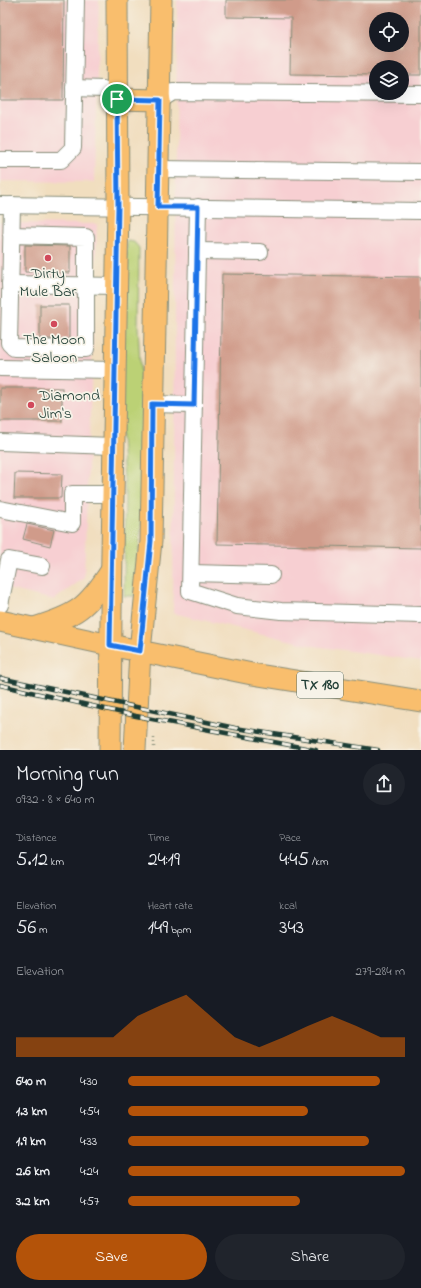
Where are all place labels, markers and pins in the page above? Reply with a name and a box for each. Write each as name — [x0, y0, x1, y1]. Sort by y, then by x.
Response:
pin — [100, 82, 134, 116]
marker: Dirty Mule Bar — [43, 253, 53, 263]
place label: Dirty Mule Bar — [19, 262, 77, 304]
marker: The Moon Saloon — [49, 319, 59, 329]
place label: The Moon Saloon — [23, 328, 85, 370]
place label: Diamond Jim's — [38, 384, 100, 426]
marker: Diamond Jim's — [26, 400, 36, 410]

